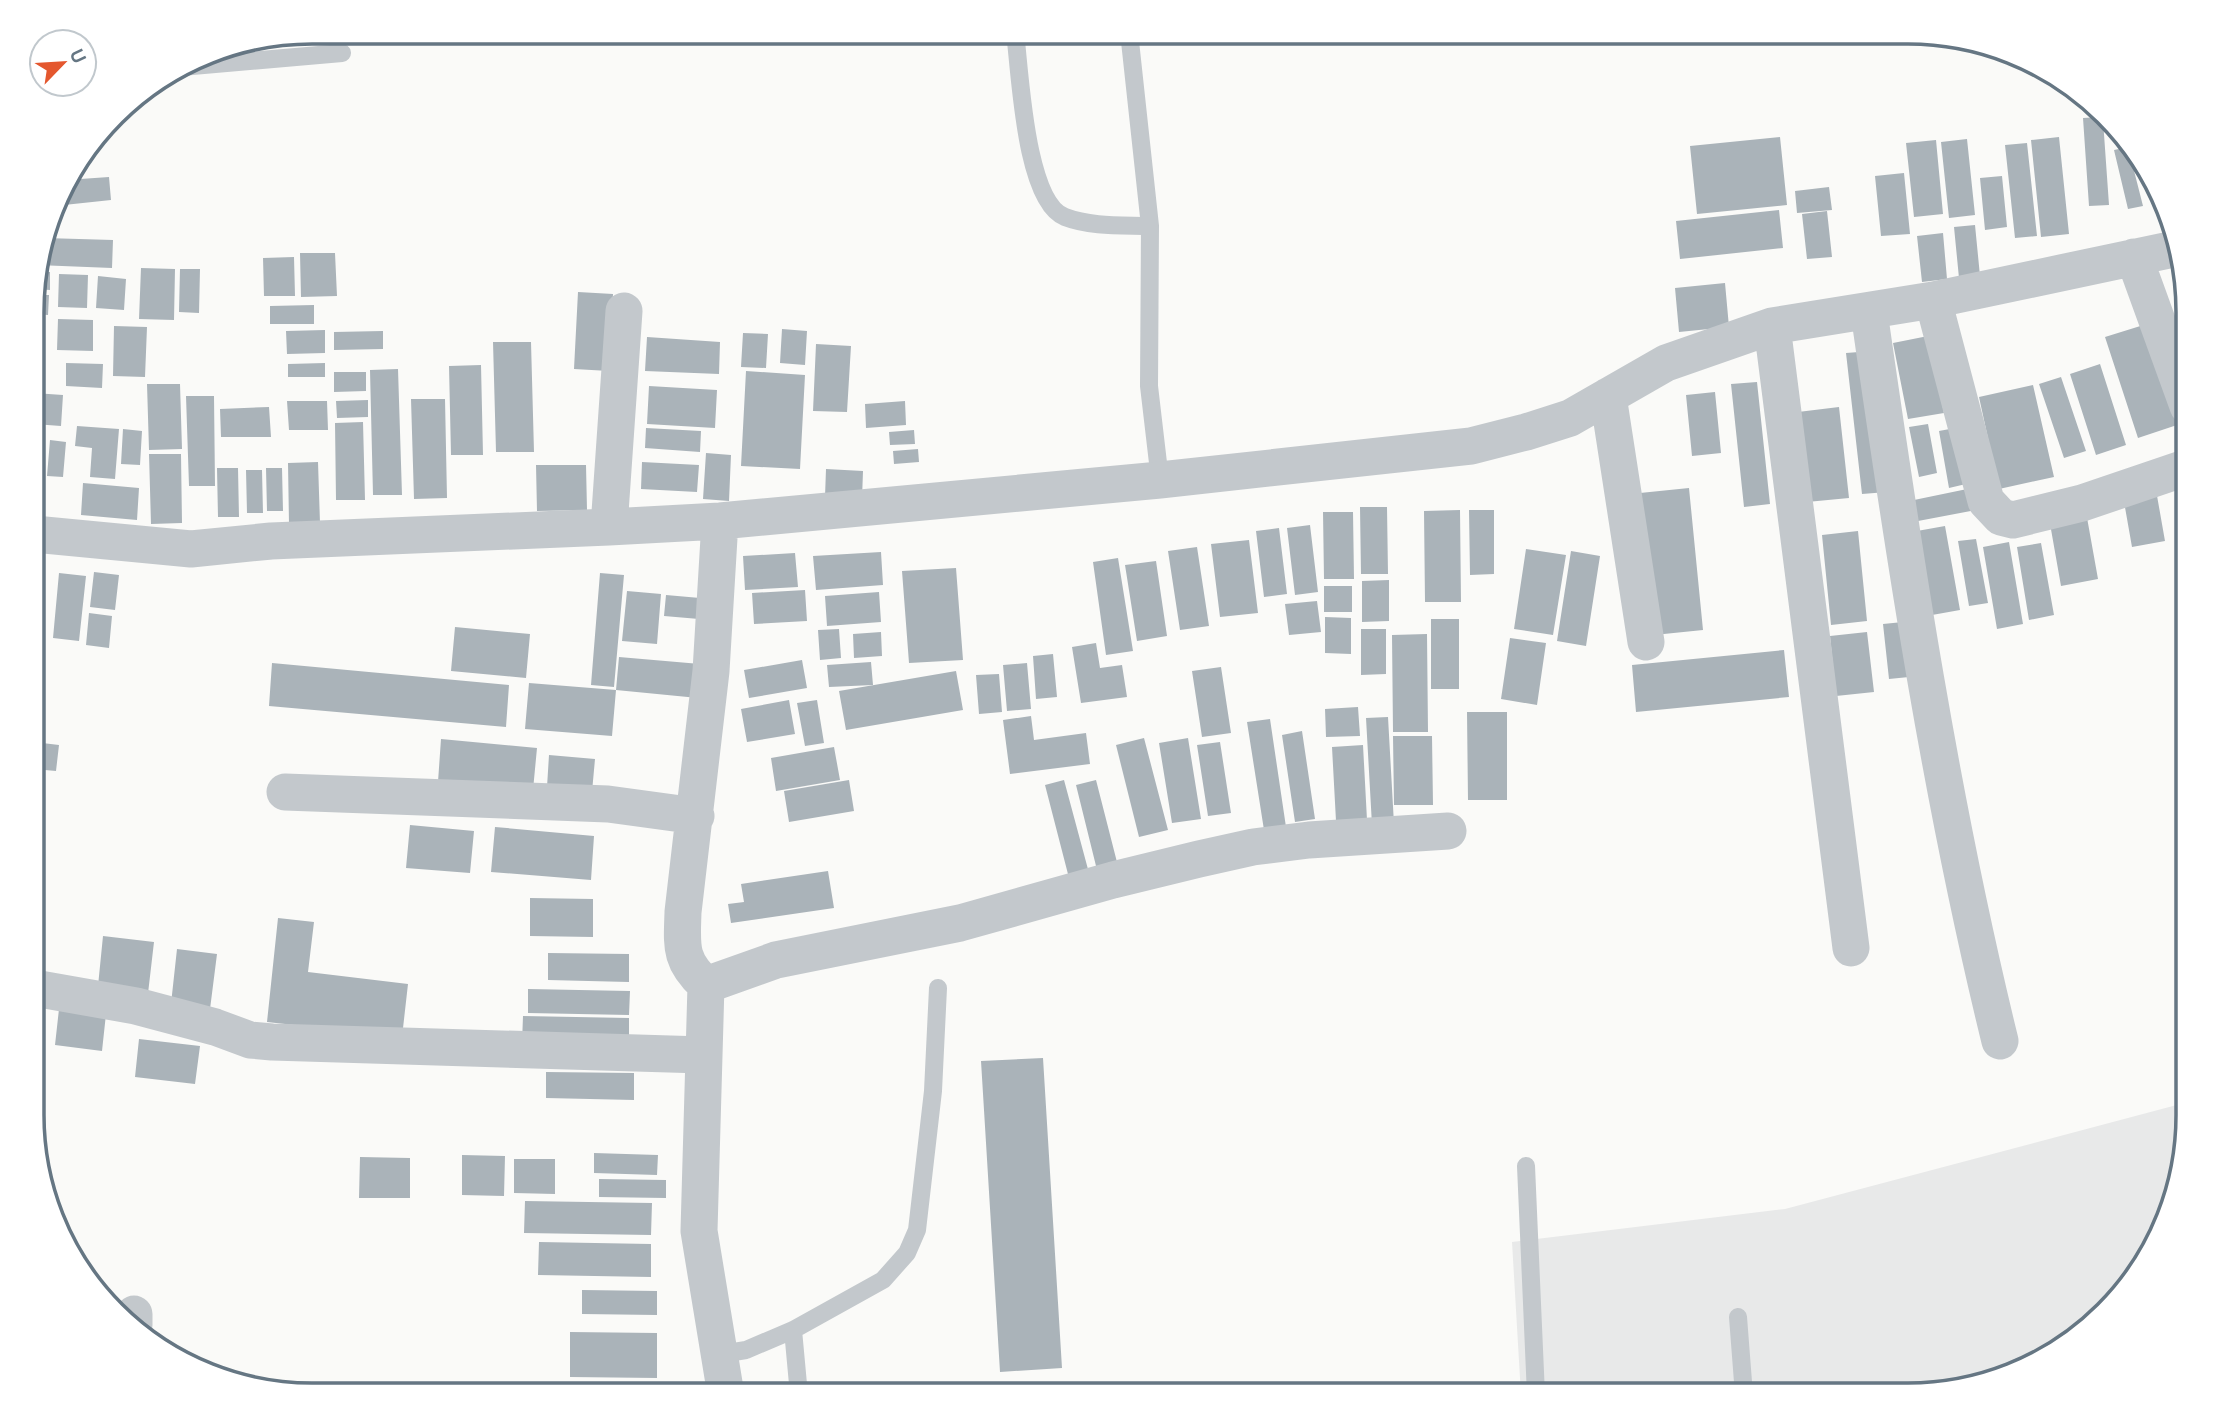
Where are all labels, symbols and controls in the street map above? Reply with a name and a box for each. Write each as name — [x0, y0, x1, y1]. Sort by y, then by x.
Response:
north arrow — [28, 28, 98, 98]
text: U — [64, 45, 92, 67]

